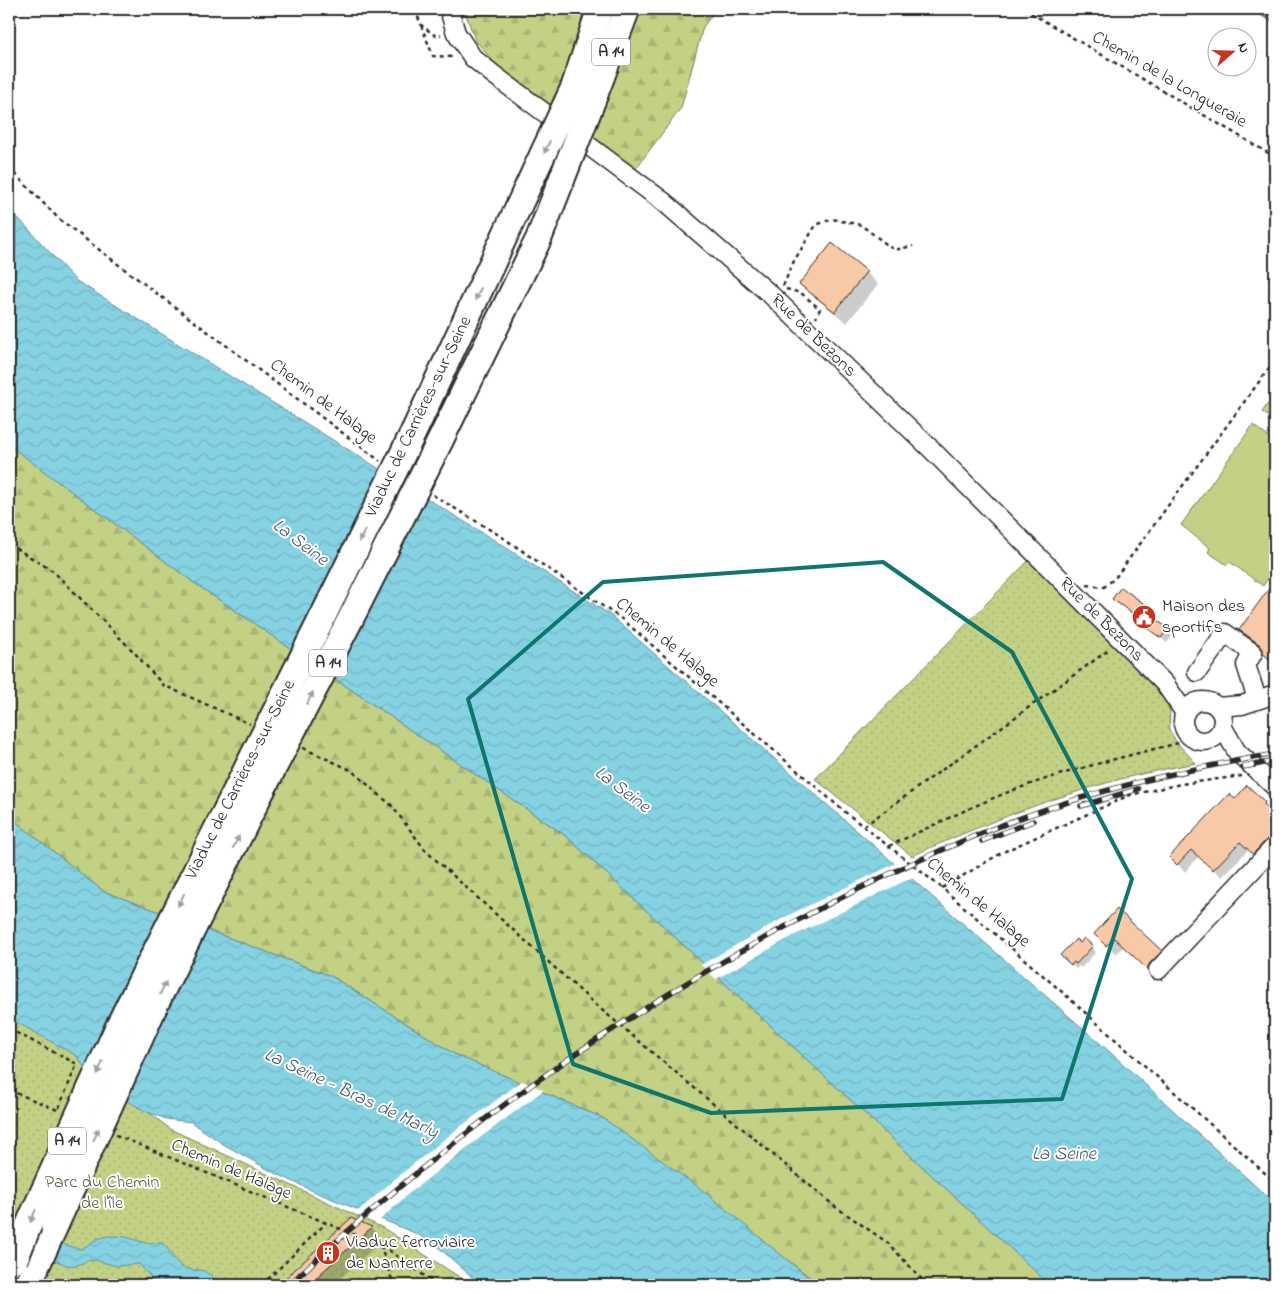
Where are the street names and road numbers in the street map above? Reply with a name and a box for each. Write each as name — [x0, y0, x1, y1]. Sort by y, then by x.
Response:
street label: Chemin de la Longueraie — [1086, 25, 1252, 136]
road number: A 14 — [592, 38, 630, 66]
street label: Rue de Bezons — [764, 288, 862, 384]
street label: Viaduc de Carrières-sur-Seine — [358, 311, 480, 523]
street label: Chemin de Halage — [263, 353, 383, 453]
street label: Rue de Bezons — [1053, 572, 1149, 668]
street label: Chemin de Halage — [609, 592, 725, 696]
road number: A 14 — [309, 650, 347, 676]
street label: Viaduc de Carrières-sur-Seine — [179, 675, 303, 885]
street label: Chemin de Halage — [920, 852, 1036, 956]
road number: A 14 — [48, 1128, 86, 1154]
street label: Chemin de Halage — [166, 1133, 296, 1208]

